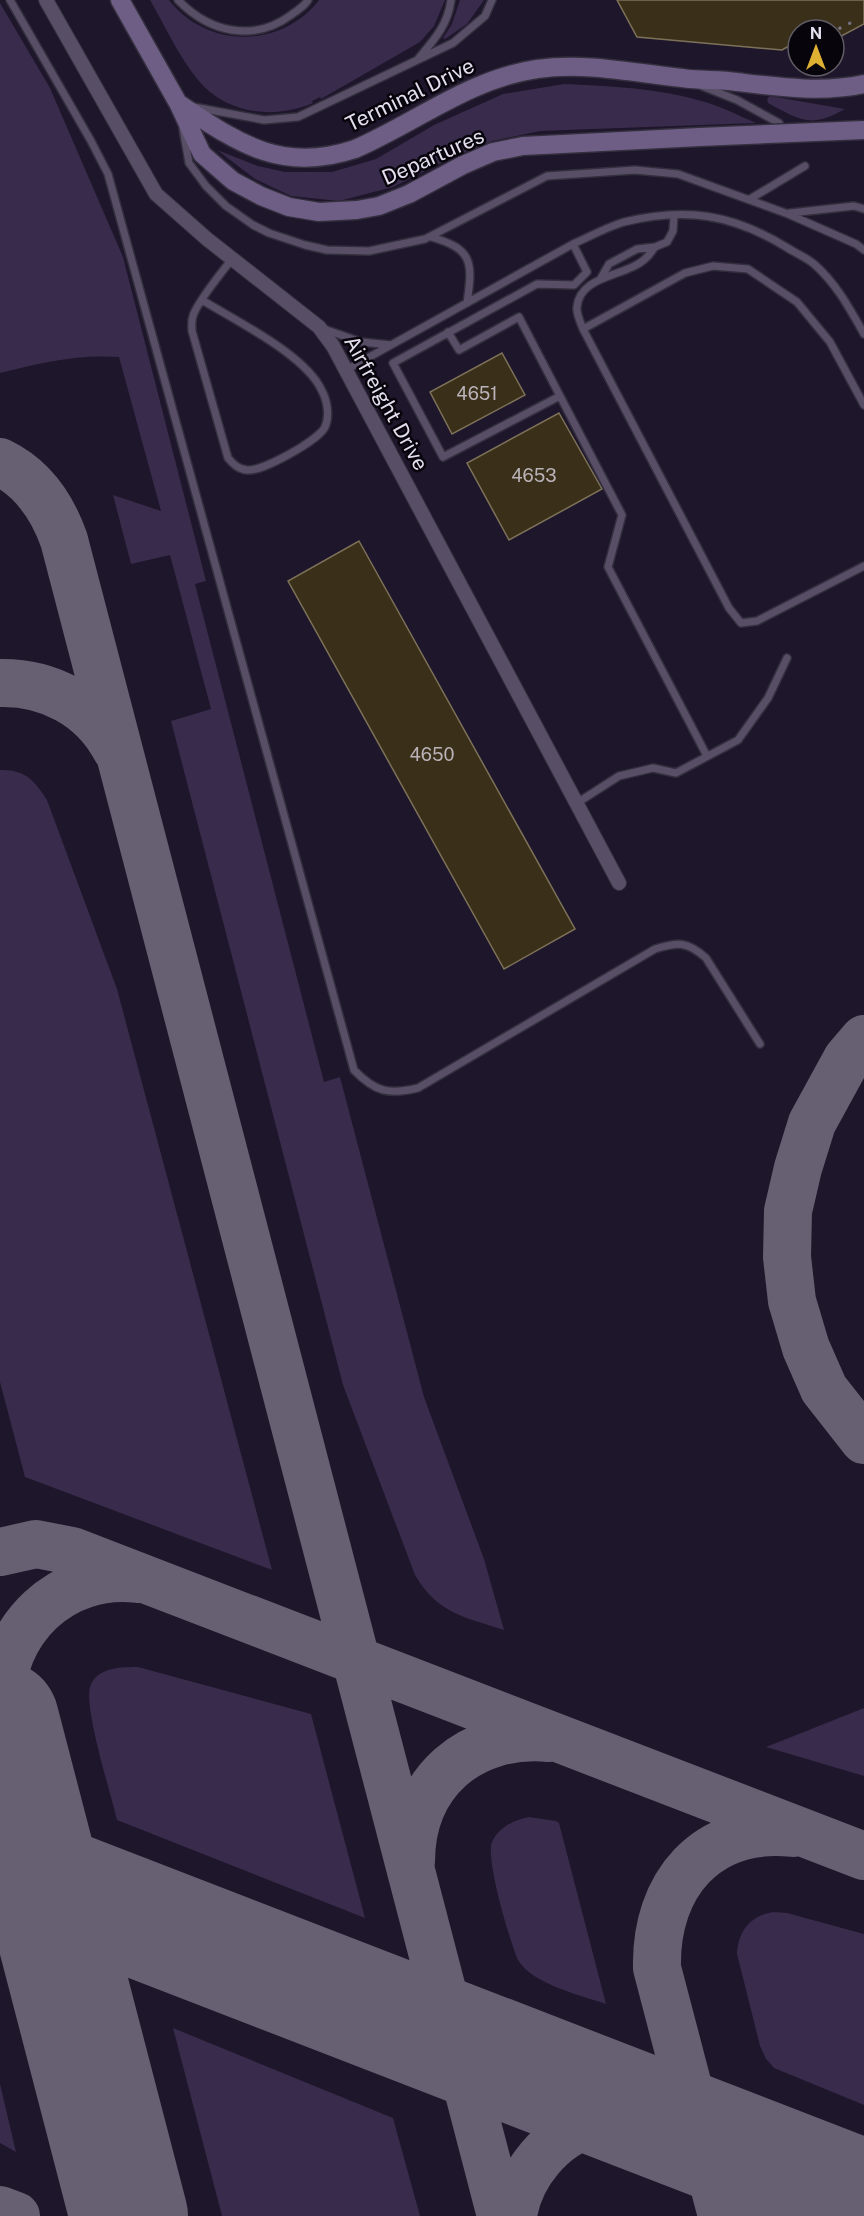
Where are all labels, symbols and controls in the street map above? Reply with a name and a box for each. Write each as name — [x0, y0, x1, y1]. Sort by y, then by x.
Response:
north arrow — [786, 18, 846, 78]
text: N — [810, 24, 822, 43]
street label: Terminal Drive — [341, 53, 478, 136]
street label: Departures — [378, 123, 488, 190]
street label: Airfreight Drive — [339, 331, 434, 475]
house number: 4651 — [456, 383, 498, 404]
house number: 4653 — [511, 465, 557, 486]
house number: 4650 — [409, 744, 455, 765]

